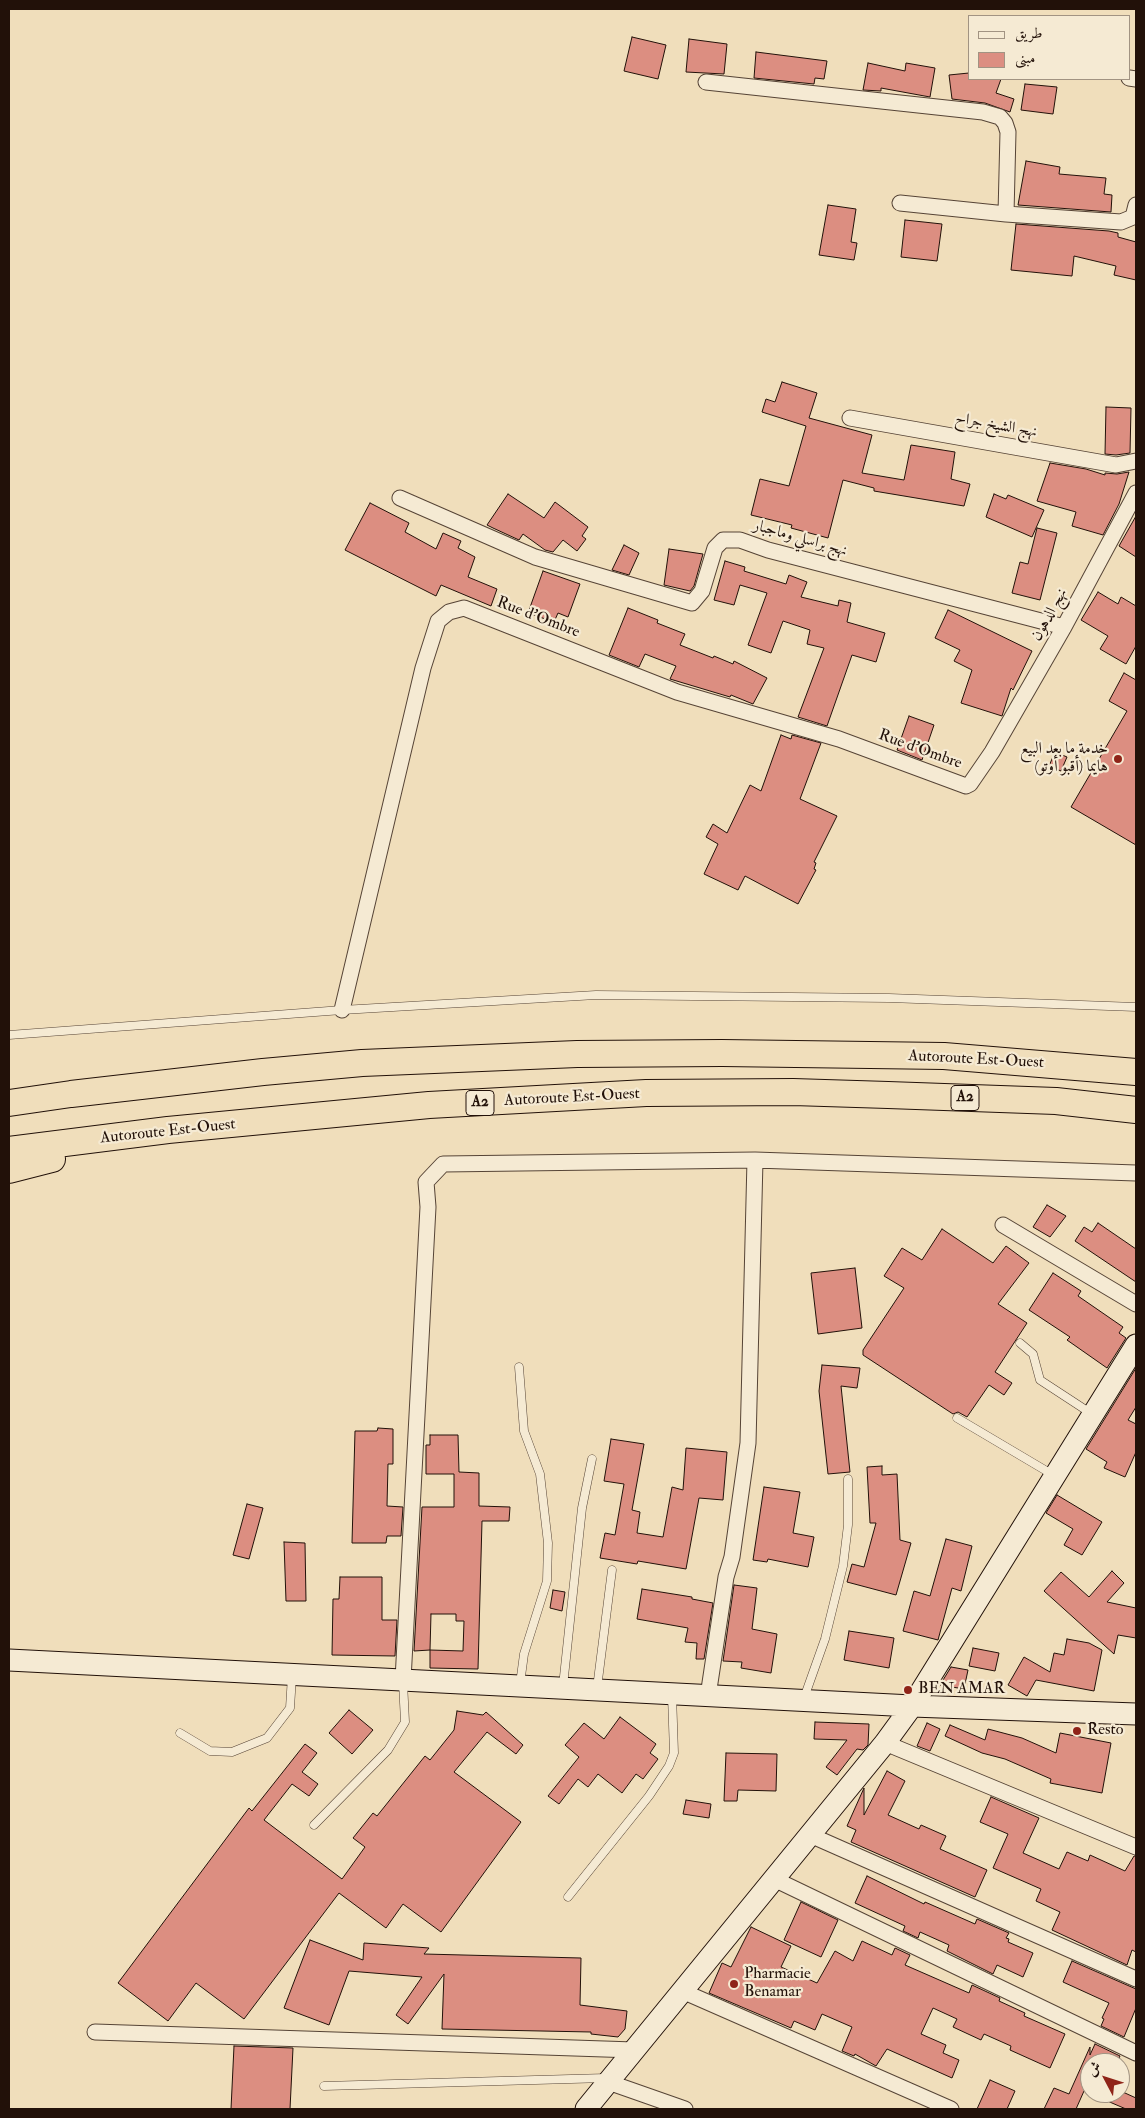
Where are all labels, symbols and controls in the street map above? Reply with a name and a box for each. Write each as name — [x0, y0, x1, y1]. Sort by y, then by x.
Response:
legend — [968, 15, 1130, 80]
text: طريق — [1015, 24, 1042, 43]
text: مبنى — [1015, 49, 1035, 68]
street label: نهج الشيخ جراح — [953, 409, 1039, 443]
street label: نهج براسلي وماجبار — [751, 516, 849, 562]
street label: نهج الدهون — [1028, 585, 1072, 645]
street label: Rue d'Ombre — [494, 593, 582, 643]
street label: Rue d'Ombre — [876, 726, 964, 774]
place label: خدمة ما بعد البيع هايما (أقبو أوتو) — [1020, 740, 1108, 778]
marker: خدمة ما بعد البيع هايما (أقبو أوتو) — [1112, 753, 1124, 765]
street label: Autoroute Est-Ouest — [908, 1047, 1044, 1073]
street label: Autoroute Est-Ouest — [504, 1085, 640, 1111]
road number: A2 — [951, 1086, 979, 1110]
road number: A2 — [466, 1090, 494, 1116]
street label: Autoroute Est-Ouest — [99, 1115, 237, 1149]
place label: BEN AMAR — [918, 1680, 1005, 1700]
marker: BEN AMAR — [902, 1684, 914, 1696]
place label: Resto — [1087, 1721, 1123, 1741]
marker: Resto — [1071, 1725, 1083, 1737]
place label: Pharmacie Benamar — [744, 1965, 811, 2003]
marker: Pharmacie Benamar — [728, 1978, 740, 1990]
north arrow — [1080, 2053, 1130, 2103]
text: ش — [1083, 2058, 1105, 2079]

